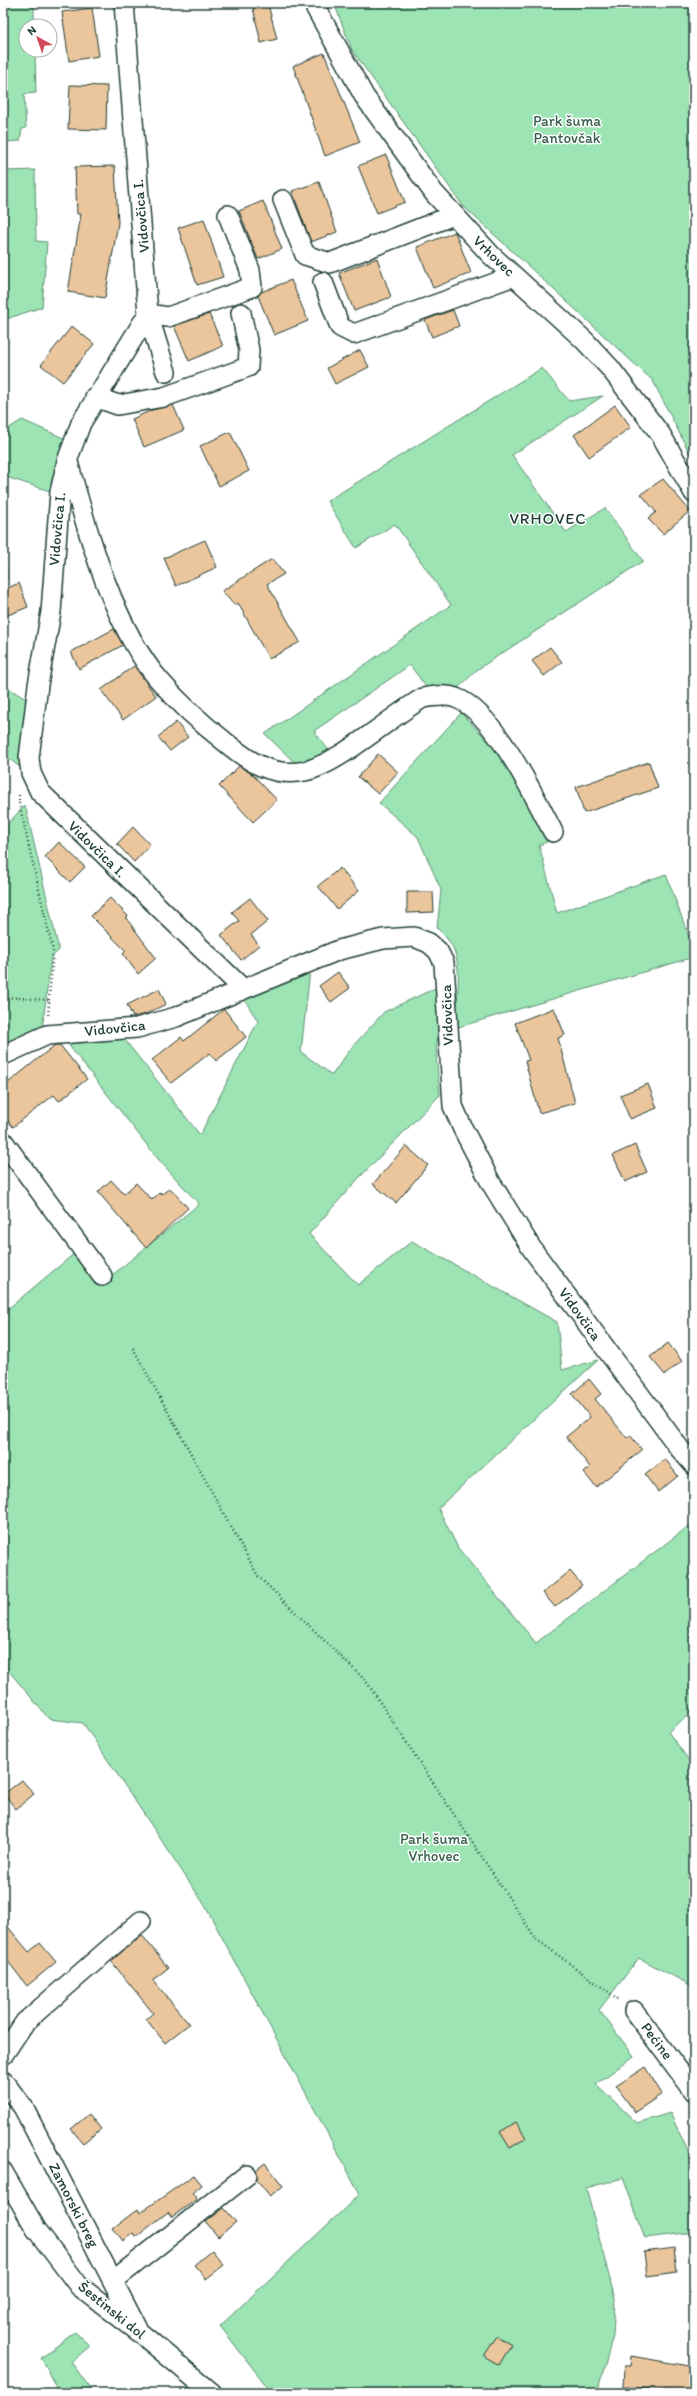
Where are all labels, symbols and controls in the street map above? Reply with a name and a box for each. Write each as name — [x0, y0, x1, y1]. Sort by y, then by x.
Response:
north arrow — [18, 18, 58, 58]
text: N — [25, 23, 39, 38]
park label: Park šuma Pantovčak — [533, 112, 601, 147]
street label: Vidovčica I. — [129, 178, 153, 254]
street label: Vrhovec — [469, 232, 519, 280]
street label: Vidovčica I. — [45, 491, 69, 567]
district label: VRHOVEC — [509, 509, 587, 528]
street label: Vidovčica I. — [64, 817, 130, 881]
street label: Vidovčica — [437, 984, 457, 1046]
street label: Vidovčica — [84, 1016, 147, 1040]
street label: Vidovčica — [555, 1284, 605, 1344]
park label: Park šuma Vrhovec — [400, 1830, 468, 1865]
street label: Pećine — [637, 2019, 677, 2063]
street label: Zamorski breg — [45, 2160, 103, 2251]
street label: Šestinski dol — [75, 2277, 150, 2343]

